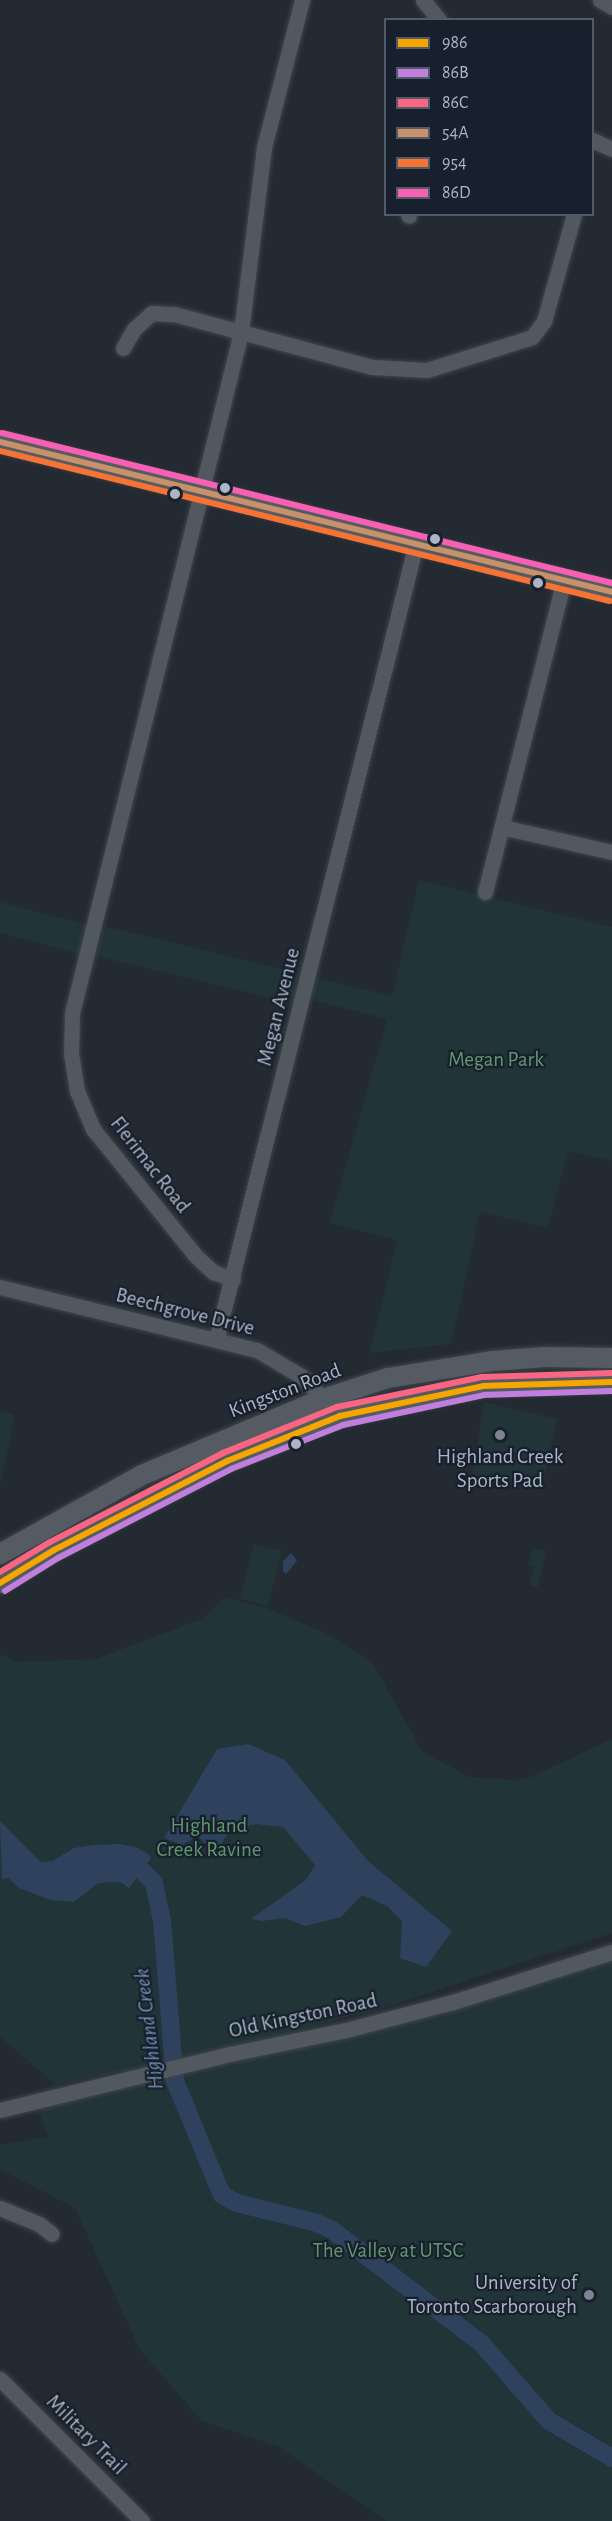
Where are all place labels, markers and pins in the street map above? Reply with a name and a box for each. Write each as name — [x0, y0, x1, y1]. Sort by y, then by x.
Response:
unlabelled marker — [219, 482, 231, 494]
unlabelled marker — [169, 488, 181, 500]
unlabelled marker — [429, 533, 441, 545]
unlabelled marker — [532, 577, 544, 589]
marker: Highland Creek Sports Pad — [493, 1428, 507, 1442]
unlabelled marker — [290, 1438, 302, 1450]
place label: Highland Creek Sports Pad — [437, 1444, 563, 1494]
place label: University of Toronto Scarborough — [407, 2270, 577, 2320]
marker: University of Toronto Scarborough — [582, 2288, 596, 2302]

